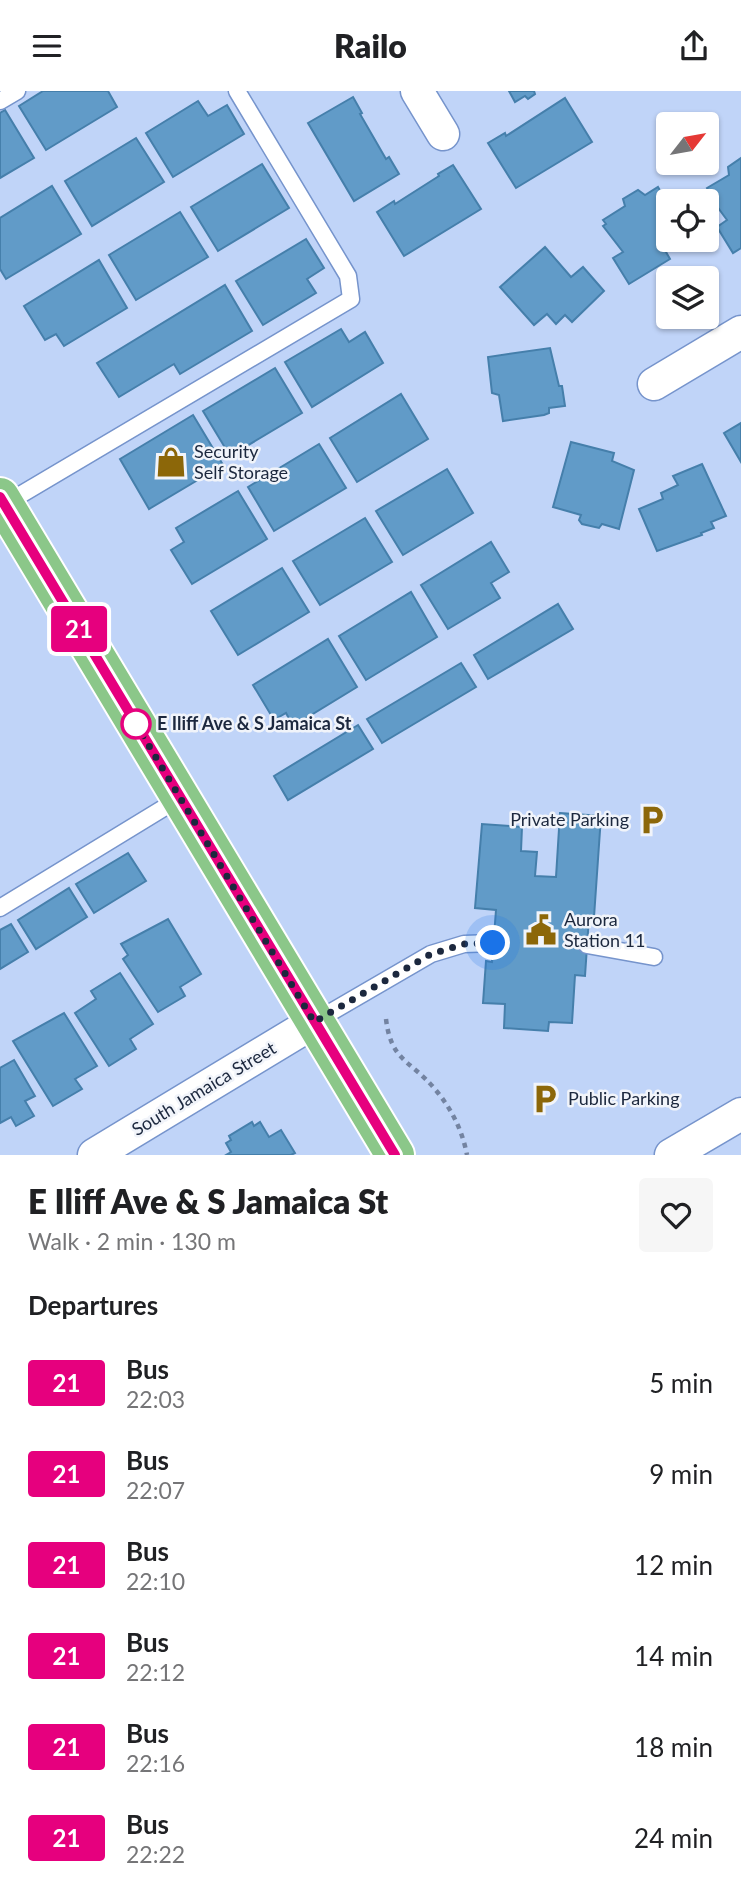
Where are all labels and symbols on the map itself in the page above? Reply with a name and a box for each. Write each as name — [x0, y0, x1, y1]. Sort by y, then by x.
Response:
north arrow — [656, 112, 719, 175]
place label: Security Self Storage — [194, 440, 288, 483]
shop icon: Security Self Storage — [154, 445, 188, 479]
line badge: 21 — [48, 606, 110, 652]
marker: E Iliff Ave & S Jamaica St — [121, 709, 151, 739]
place label: E Iliff Ave & S Jamaica St — [157, 712, 352, 734]
parking icon: Private Parking — [635, 803, 669, 837]
place label: Private Parking — [510, 808, 629, 830]
place label: Aurora Station 11 — [564, 908, 645, 951]
public building icon: Aurora Station 11 — [524, 913, 558, 947]
your location — [475, 925, 510, 960]
street label: South Jamaica Street — [127, 1036, 280, 1140]
parking icon: Public Parking — [528, 1082, 562, 1116]
place label: Public Parking — [568, 1087, 680, 1109]

